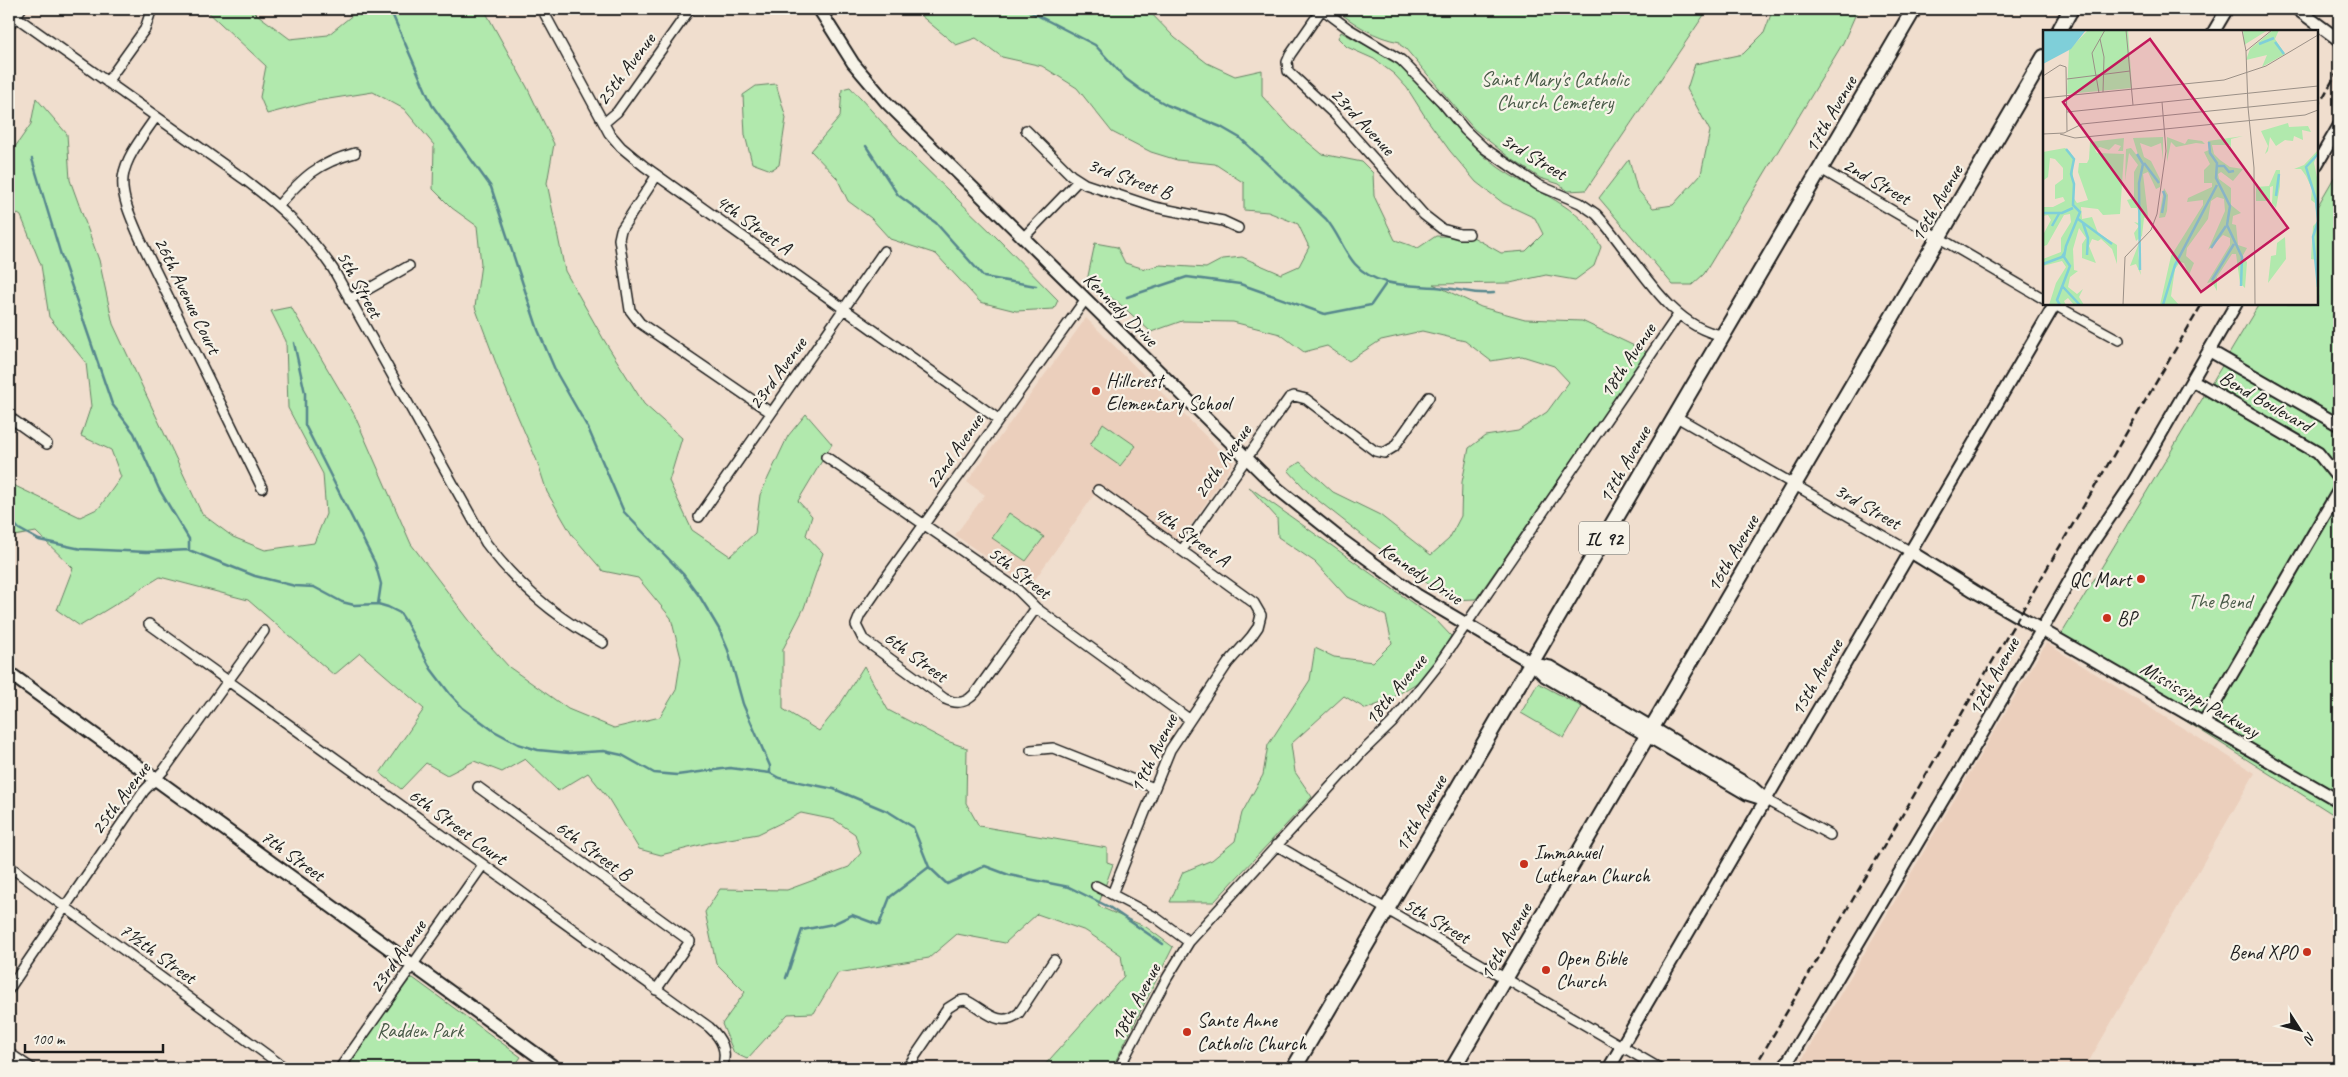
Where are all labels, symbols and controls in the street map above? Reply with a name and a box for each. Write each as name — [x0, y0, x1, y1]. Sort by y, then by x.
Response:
street label: 25th Avenue — [590, 27, 662, 111]
inset map — [2043, 30, 2318, 305]
park label: Saint Mary's Catholic Church Cemetery — [1481, 67, 1630, 115]
street label: 17th Avenue — [1798, 70, 1863, 157]
street label: 23rd Avenue — [1325, 82, 1401, 162]
street label: 3rd Street — [1496, 127, 1573, 187]
street label: 3rd Street B — [1085, 152, 1177, 206]
street label: 2nd Street — [1839, 152, 1917, 212]
street label: 16th Avenue — [1904, 159, 1969, 246]
street label: 4th Street A — [711, 189, 797, 261]
street label: 26th Avenue Court — [148, 233, 228, 360]
street label: 5th Street — [331, 246, 389, 324]
street label: Kennedy Drive — [1078, 267, 1164, 353]
street label: 18th Avenue — [1593, 317, 1662, 402]
street label: 23rd Avenue — [743, 331, 813, 415]
street label: Bend Boulevard — [2215, 365, 2319, 440]
place label: Hillcrest Elementary School — [1106, 368, 1234, 416]
marker: Hillcrest Elementary School — [1090, 385, 1102, 397]
street label: 22nd Avenue — [920, 408, 990, 494]
street label: 20th Avenue — [1188, 418, 1258, 503]
street label: 17th Avenue — [1592, 420, 1657, 507]
street label: 3rd Street — [1830, 478, 1907, 536]
street label: 4th Street A — [1149, 501, 1235, 573]
street label: 16th Avenue — [1700, 509, 1765, 596]
road number: IL 92 — [1579, 522, 1629, 554]
street label: Kennedy Drive — [1374, 536, 1468, 611]
street label: 5th Street — [983, 540, 1058, 606]
place label: QC Mart — [2070, 567, 2133, 592]
marker: QC Mart — [2135, 573, 2147, 585]
park label: The Bend — [2188, 589, 2255, 614]
place label: BP — [2117, 606, 2139, 631]
marker: BP — [2101, 612, 2113, 624]
street label: 6th Street — [879, 625, 954, 689]
street label: 12th Avenue — [1962, 632, 2026, 719]
street label: 15th Avenue — [1784, 633, 1849, 720]
street label: 18th Avenue — [1359, 648, 1433, 730]
street label: Mississippi Parkway — [2136, 655, 2265, 745]
street label: 19th Avenue — [1124, 708, 1184, 797]
street label: 25th Avenue — [85, 756, 157, 840]
street label: 17th Avenue — [1388, 769, 1453, 856]
street label: 6th Street Court — [404, 782, 514, 872]
street label: 6th Street B — [551, 814, 638, 887]
street label: 7th Street — [256, 824, 331, 888]
place label: Immanuel Lutheran Church — [1534, 840, 1651, 888]
marker: Immanuel Lutheran Church — [1518, 858, 1530, 870]
street label: 5th Street — [1399, 891, 1477, 951]
street label: 16th Avenue — [1473, 897, 1538, 984]
street label: 23rd Avenue — [363, 914, 433, 998]
street label: 7½th Street — [114, 917, 203, 991]
place label: Bend XPO — [2229, 940, 2299, 965]
place label: Open Bible Church — [1556, 946, 1628, 994]
marker: Bend XPO — [2301, 946, 2313, 958]
street label: 18th Avenue — [1105, 958, 1167, 1045]
marker: Open Bible Church — [1540, 964, 1552, 976]
north arrow — [2276, 1004, 2326, 1054]
place label: Sante Anne Catholic Church — [1197, 1008, 1307, 1056]
park label: Radden Park — [377, 1018, 465, 1043]
scale bar — [25, 1022, 162, 1054]
marker: Sante Anne Catholic Church — [1181, 1026, 1193, 1038]
text: N — [2299, 1029, 2320, 1048]
text: 100 m — [32, 1030, 66, 1049]

